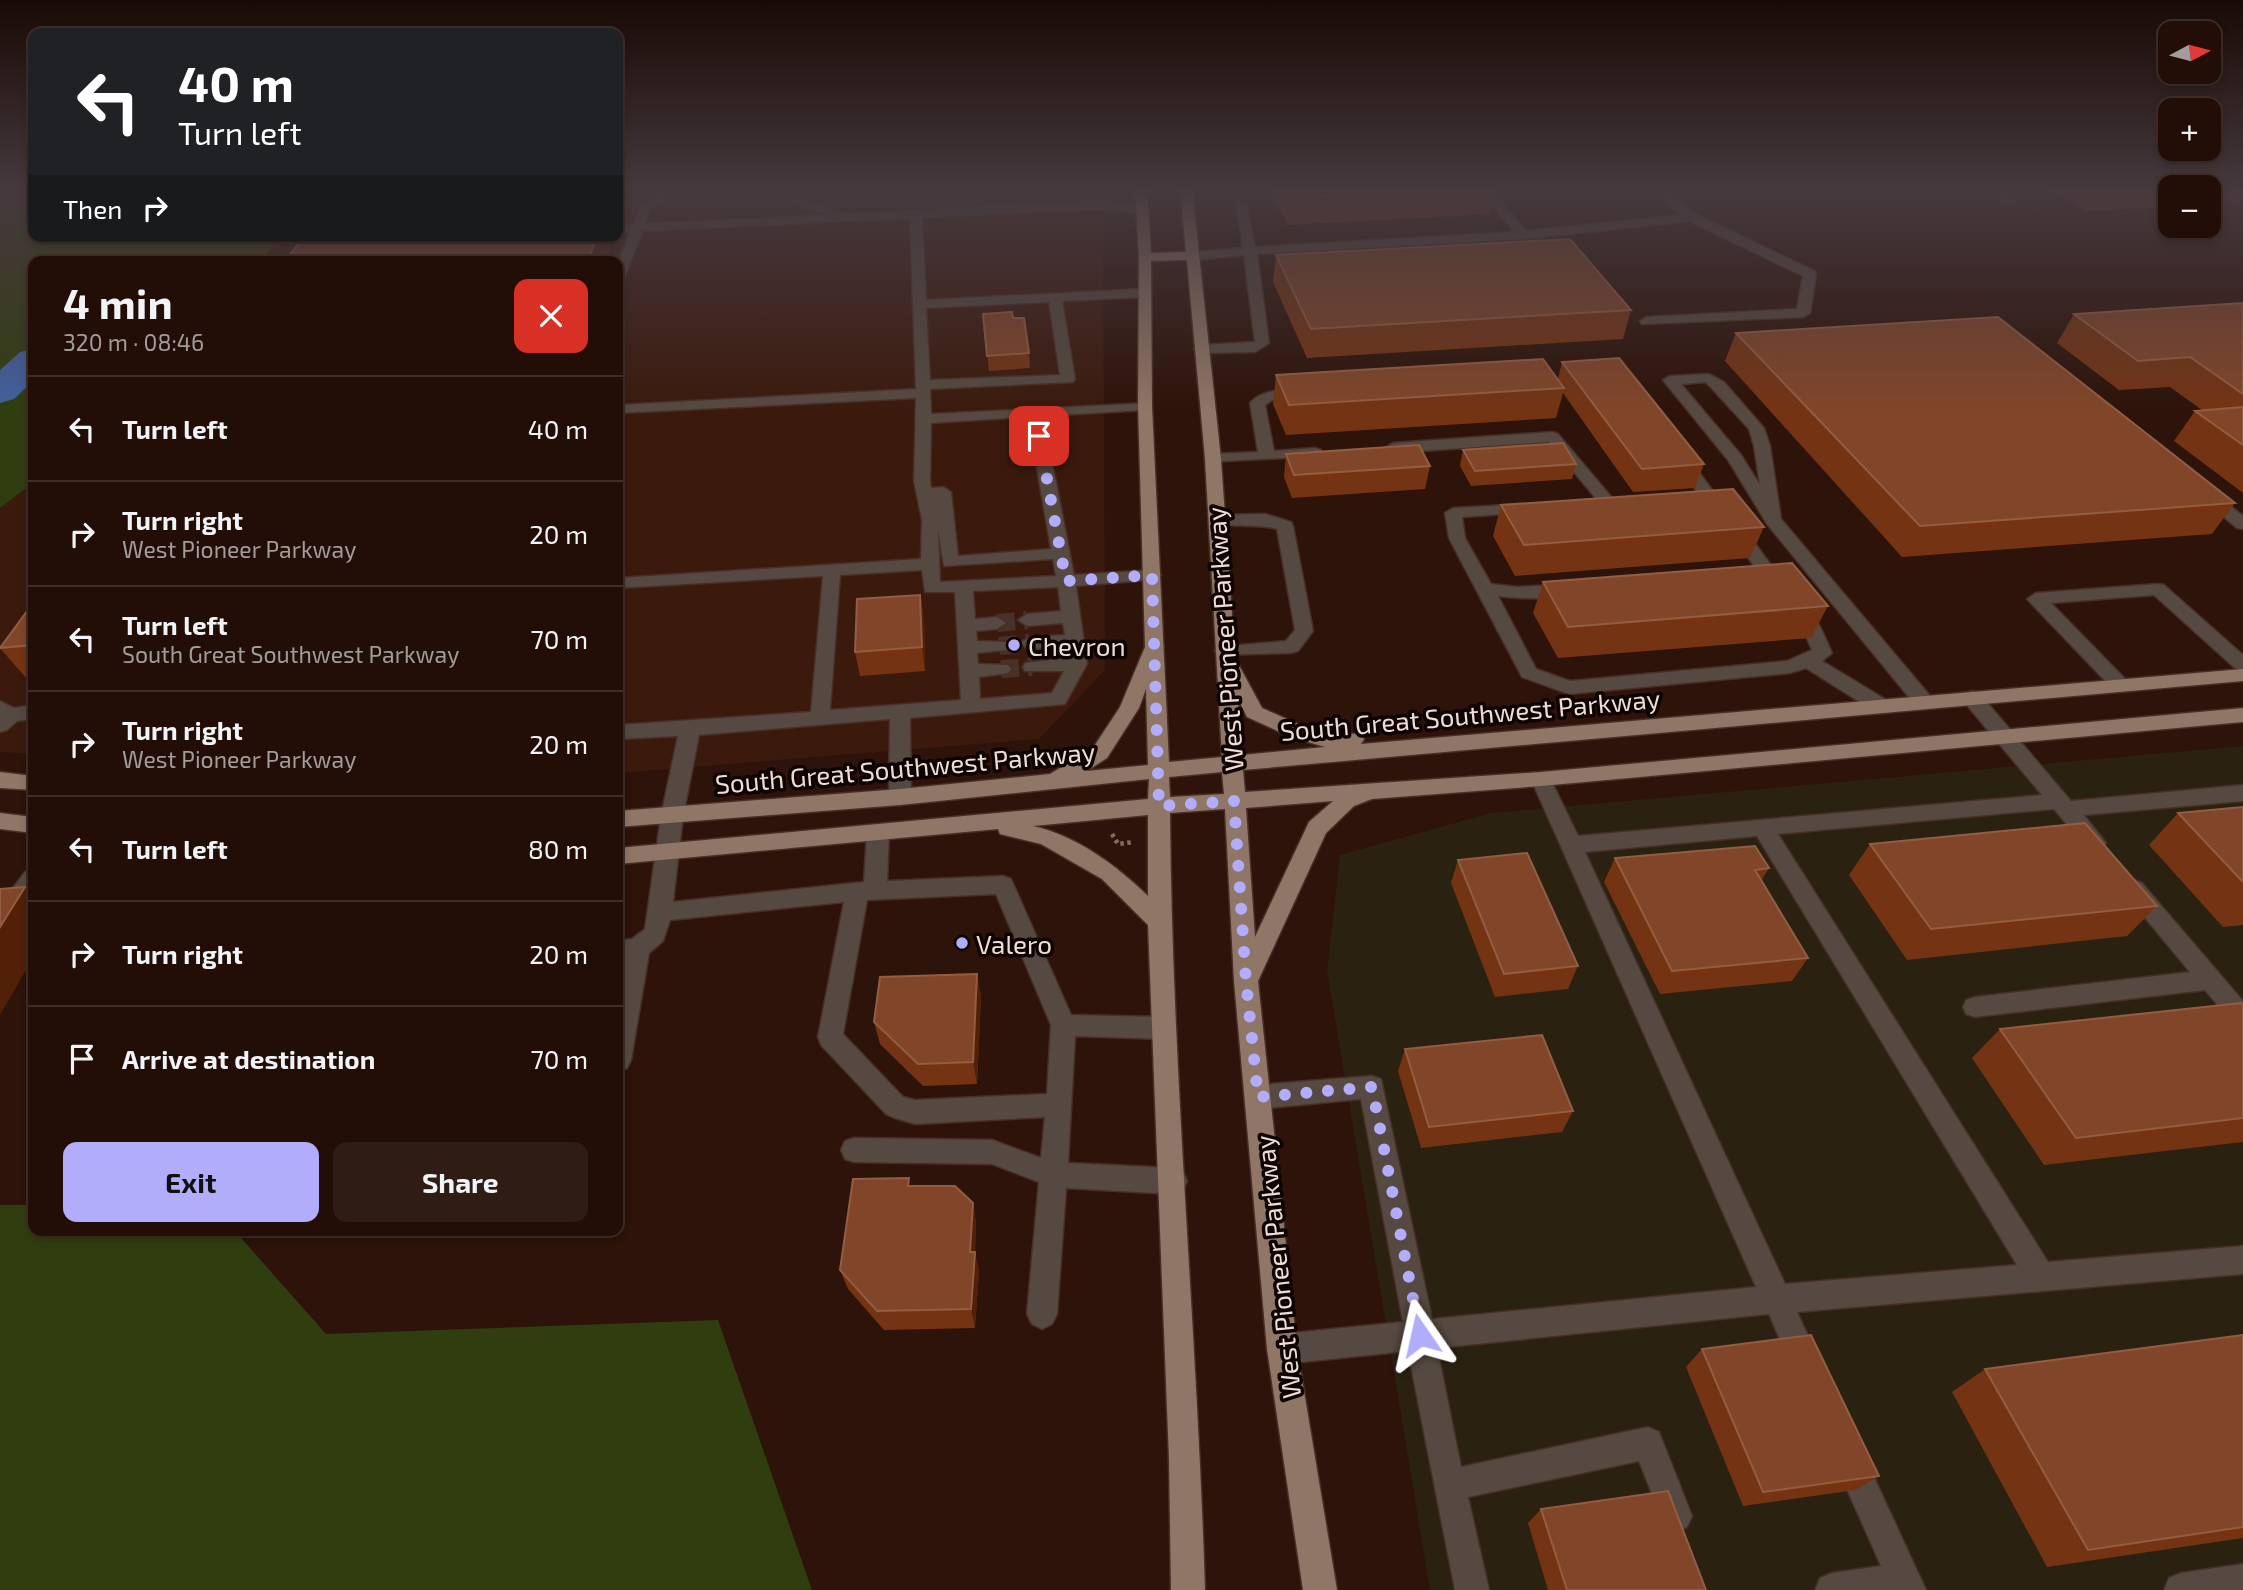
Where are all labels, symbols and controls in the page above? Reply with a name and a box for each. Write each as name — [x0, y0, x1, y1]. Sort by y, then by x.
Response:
north arrow — [2158, 21, 2221, 84]
map controls — [2158, 21, 2221, 238]
text: 40 m — [178, 53, 294, 112]
icon: left — [63, 56, 154, 147]
button: + — [2158, 98, 2221, 161]
text: Turn left — [178, 113, 302, 151]
button: − — [2158, 175, 2221, 238]
icon: right — [136, 189, 174, 227]
text: Then — [63, 193, 122, 224]
text: 4 min — [63, 277, 173, 327]
button: close — [514, 279, 588, 353]
text: 320 m · 08:46 — [63, 328, 204, 356]
pin — [1009, 406, 1069, 466]
icon: left — [63, 410, 101, 448]
text: Turn left — [122, 413, 228, 444]
text: 40 m — [528, 413, 588, 444]
icon: arrive — [1020, 417, 1058, 455]
text: Turn right — [122, 504, 243, 535]
street label: West Pioneer Parkway — [1199, 506, 1249, 772]
icon: right — [63, 515, 101, 553]
text: 20 m — [529, 518, 588, 549]
text: West Pioneer Parkway — [122, 535, 356, 563]
text: Turn left — [122, 609, 228, 640]
icon: left — [63, 620, 101, 658]
text: 70 m — [530, 623, 588, 654]
place label: Chevron — [1028, 630, 1126, 661]
marker: Chevron — [1006, 637, 1022, 653]
text: South Great Southwest Parkway — [122, 640, 459, 668]
street label: South Great Southwest Parkway — [1279, 682, 1662, 746]
text: Turn right — [122, 714, 243, 745]
icon: right — [63, 725, 101, 763]
text: 20 m — [529, 728, 588, 759]
street label: South Great Southwest Parkway — [714, 735, 1097, 799]
text: West Pioneer Parkway — [122, 745, 356, 773]
icon: left — [63, 830, 101, 868]
text: Turn left — [122, 833, 228, 864]
text: 80 m — [528, 833, 588, 864]
place label: Valero — [976, 928, 1052, 959]
icon: right — [63, 935, 101, 973]
marker: Valero — [954, 935, 970, 951]
text: Turn right — [122, 938, 243, 969]
text: 20 m — [529, 938, 588, 969]
icon: arrive — [63, 1040, 101, 1078]
text: Arrive at destination — [122, 1043, 375, 1074]
text: 70 m — [530, 1043, 588, 1074]
street label: West Pioneer Parkway — [1248, 1133, 1306, 1400]
button: Exit — [63, 1142, 319, 1222]
button: Share — [333, 1142, 588, 1222]
position arrow — [1383, 1298, 1457, 1372]

